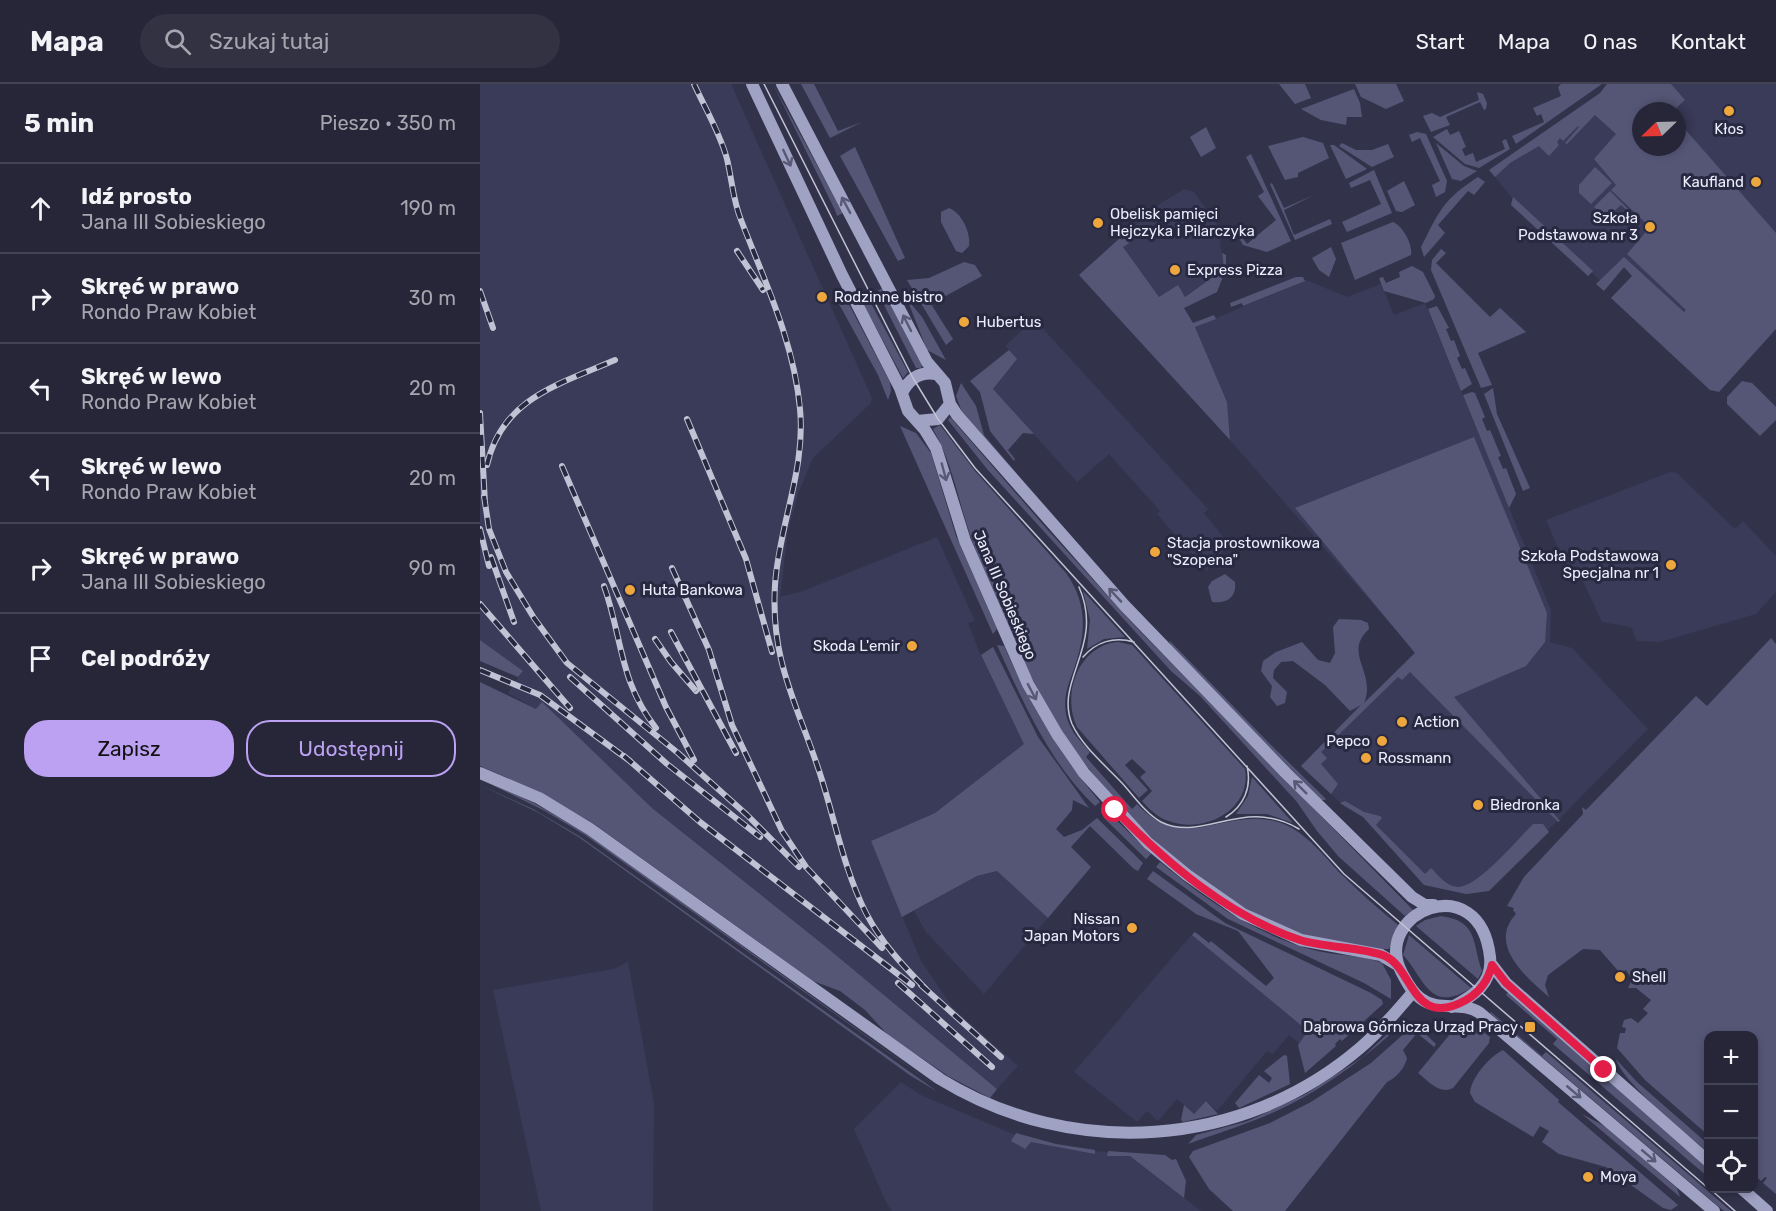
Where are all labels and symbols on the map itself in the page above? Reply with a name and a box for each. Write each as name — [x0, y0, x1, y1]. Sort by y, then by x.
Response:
north arrow — [1632, 102, 1686, 156]
marker: Kłos — [1722, 104, 1736, 118]
place label: Kłos — [1714, 120, 1744, 138]
one-way arrow — [782, 149, 793, 167]
place label: Kaufland — [1682, 173, 1744, 191]
marker: Kaufland — [1749, 175, 1763, 189]
one-way arrow — [839, 196, 851, 214]
place label: Obelisk pamięci Hejczyka i Pilarczyka — [1110, 205, 1255, 240]
place label: Szkoła Podstawowa nr 3 — [1518, 209, 1638, 244]
marker: Obelisk pamięci Hejczyka i Pilarczyka — [1091, 216, 1105, 230]
marker: Szkoła Podstawowa nr 3 — [1643, 220, 1657, 234]
place label: Express Pizza — [1187, 261, 1283, 279]
marker: Express Pizza — [1168, 263, 1182, 277]
place label: Rodzinne bistro — [834, 288, 943, 306]
marker: Rodzinne bistro — [815, 290, 829, 304]
place label: Hubertus — [976, 313, 1042, 331]
one-way arrow — [901, 315, 912, 333]
marker: Hubertus — [957, 315, 971, 329]
one-way arrow — [939, 462, 950, 481]
street label: Jana III Sobieskiego — [970, 528, 1040, 662]
place label: Stacja prostownikowa "Szopena" — [1167, 534, 1320, 569]
marker: Stacja prostownikowa "Szopena" — [1148, 545, 1162, 559]
place label: Szkoła Podstawowa Specjalna nr 1 — [1521, 547, 1659, 582]
marker: Szkoła Podstawowa Specjalna nr 1 — [1664, 558, 1678, 572]
place label: Huta Bankowa — [642, 581, 743, 599]
marker: Huta Bankowa — [623, 583, 637, 597]
one-way arrow — [1108, 588, 1122, 603]
place label: Skoda L'emir — [813, 637, 900, 655]
marker: Skoda L'emir — [905, 639, 919, 653]
one-way arrow — [1027, 682, 1038, 700]
place label: Action — [1414, 713, 1459, 731]
marker: Action — [1395, 715, 1409, 729]
place label: Pepco — [1326, 732, 1370, 750]
marker: Pepco — [1375, 734, 1389, 748]
place label: Rossmann — [1378, 749, 1451, 767]
marker: Rossmann — [1359, 751, 1373, 765]
one-way arrow — [1292, 780, 1307, 795]
route start — [1101, 796, 1127, 822]
place label: Biedronka — [1490, 796, 1560, 814]
marker: Biedronka — [1471, 798, 1485, 812]
place label: Nissan Japan Motors — [1024, 910, 1120, 945]
marker: Nissan Japan Motors — [1125, 921, 1139, 935]
place label: Shell — [1632, 968, 1666, 986]
marker: Shell — [1613, 970, 1627, 984]
place label: Dąbrowa Górnicza Urząd Pracy — [1303, 1018, 1518, 1036]
marker: Dąbrowa Górnicza Urząd Pracy — [1523, 1020, 1537, 1034]
route end — [1590, 1056, 1616, 1082]
one-way arrow — [1566, 1085, 1582, 1098]
one-way arrow — [1641, 1149, 1656, 1163]
place label: Moya — [1600, 1168, 1637, 1186]
marker: Moya — [1581, 1170, 1595, 1184]

